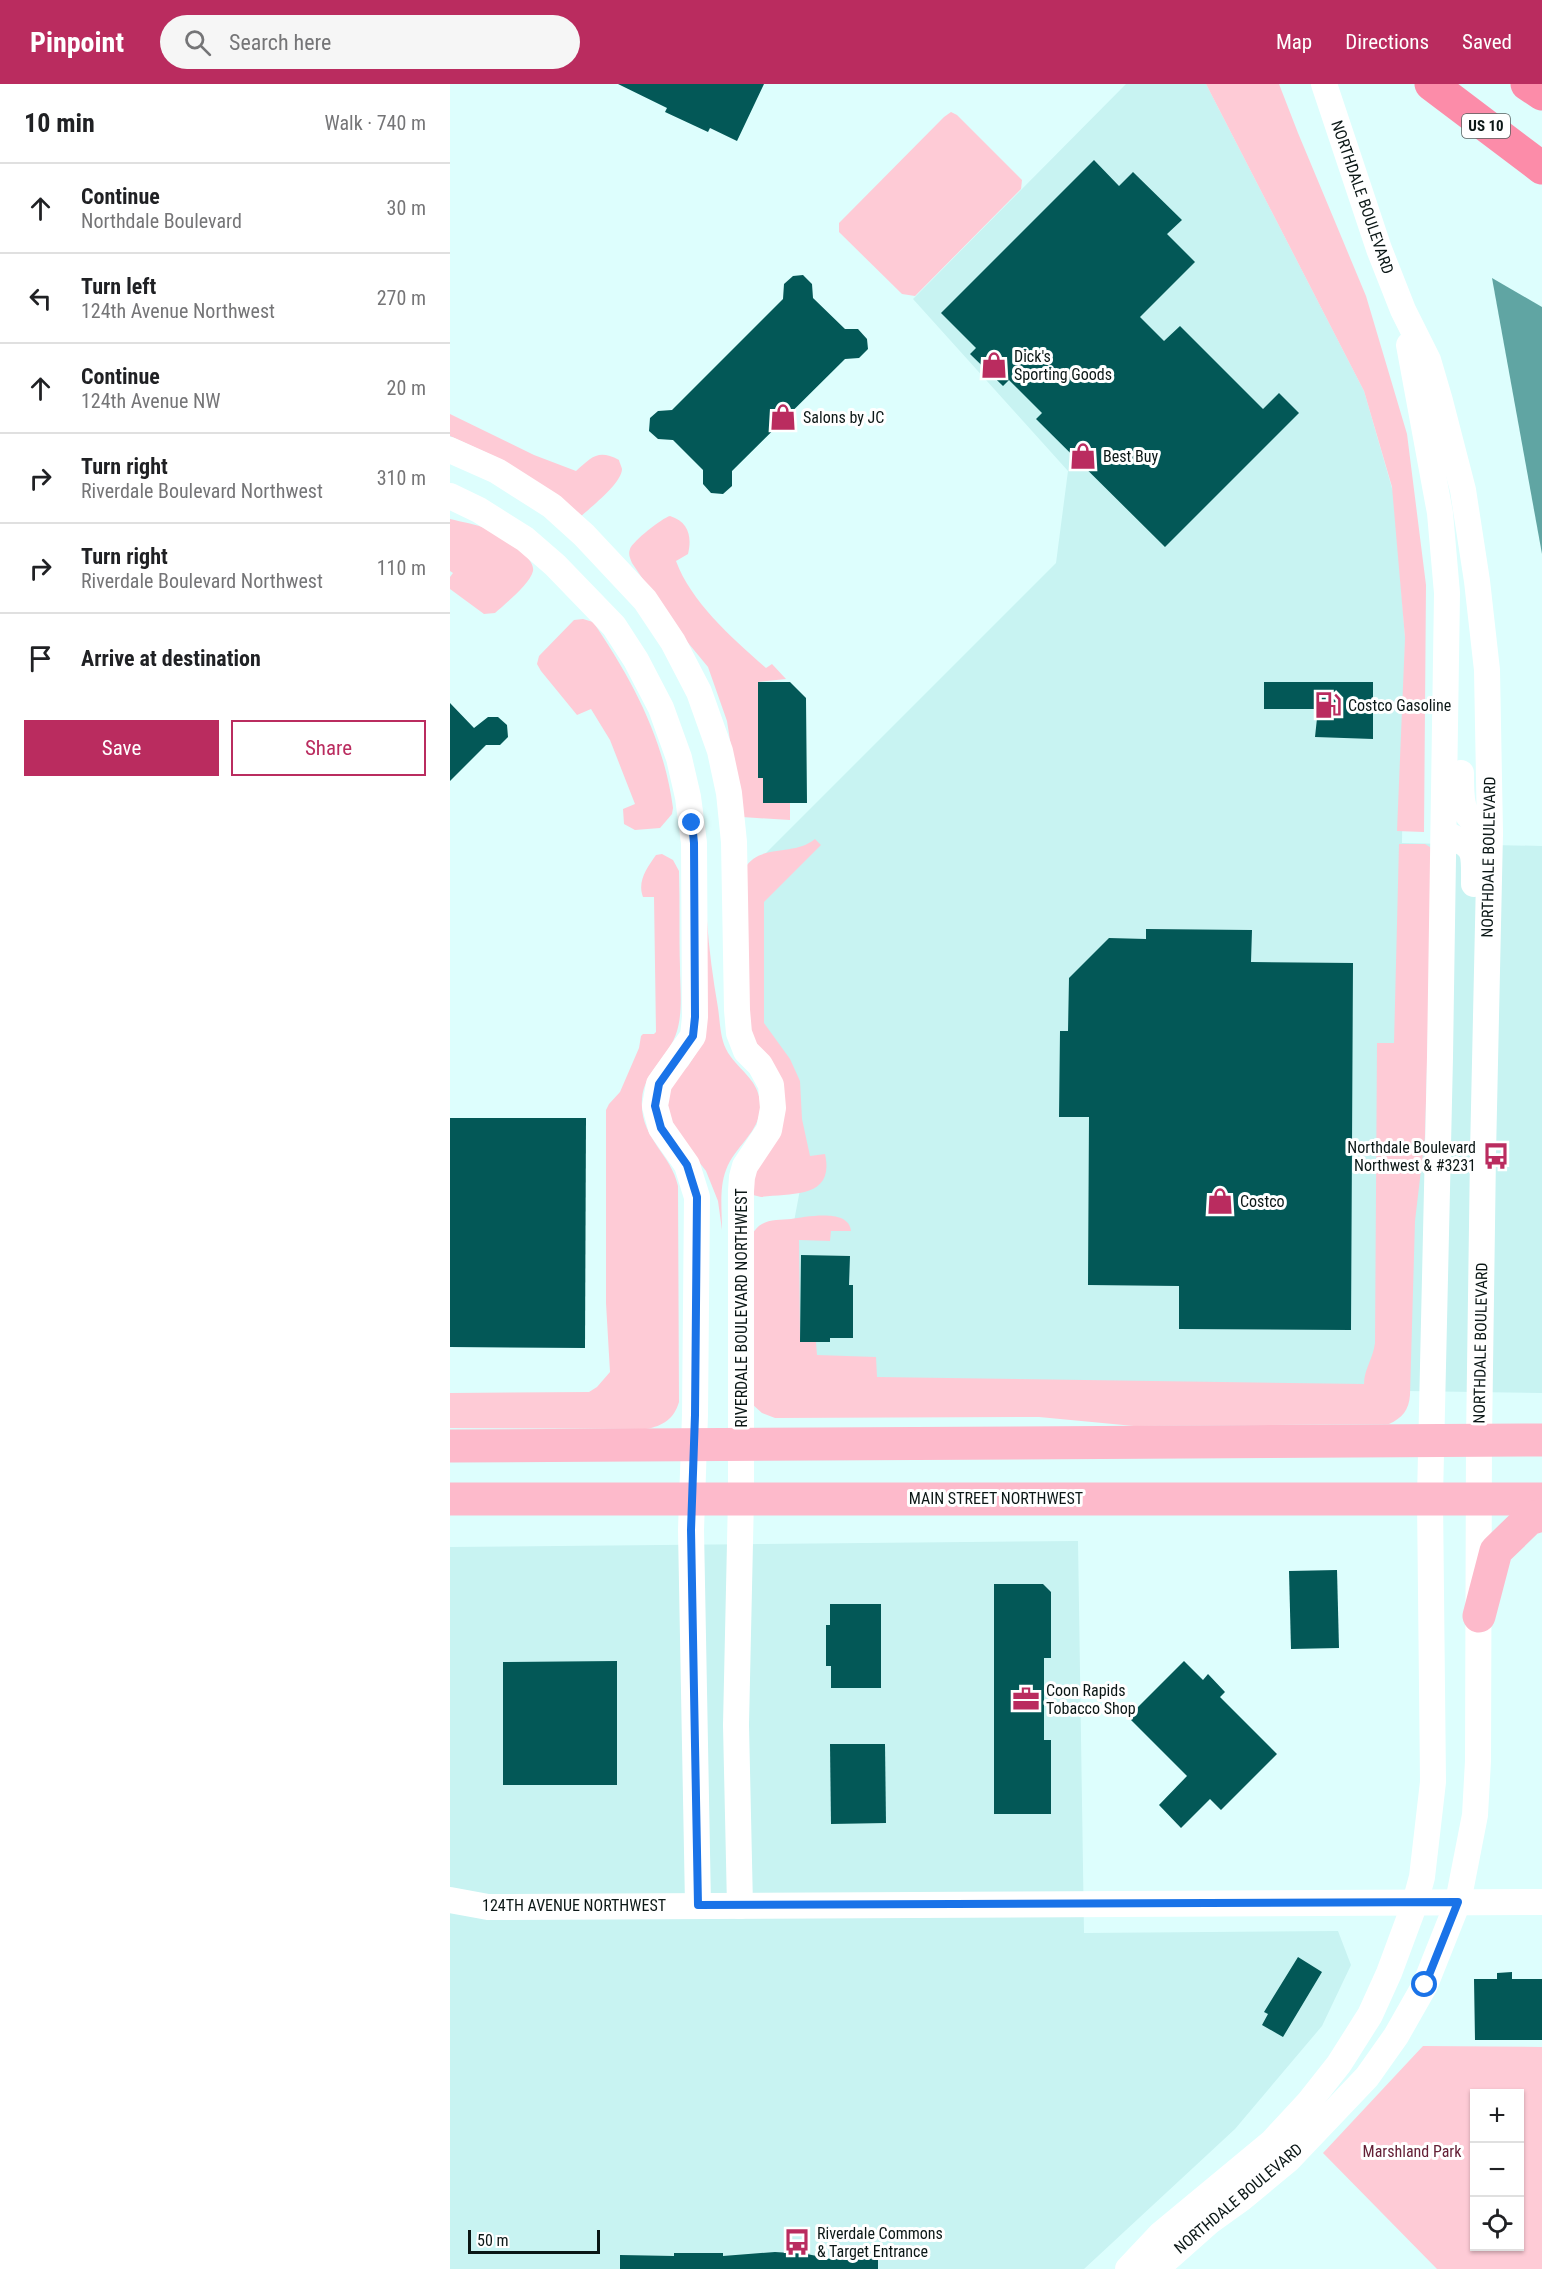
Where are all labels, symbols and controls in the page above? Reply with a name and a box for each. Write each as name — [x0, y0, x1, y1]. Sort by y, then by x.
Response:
search box — [160, 15, 580, 69]
text: Pinpoint — [30, 26, 124, 59]
icon: search — [181, 26, 214, 59]
text: Search here — [229, 30, 331, 55]
text: Map — [1276, 30, 1312, 54]
text: Directions — [1345, 30, 1429, 54]
text: Saved — [1462, 30, 1512, 54]
text: 10 min — [24, 108, 95, 138]
text: Walk · 740 m — [325, 111, 426, 135]
road number: US 10 — [1462, 114, 1510, 138]
street label: NORTHDALE BOULEVARD — [1327, 118, 1398, 276]
text: Continue — [81, 184, 160, 209]
icon: ahead — [24, 192, 57, 225]
text: 30 m — [387, 196, 426, 220]
text: Northdale Boulevard — [81, 209, 242, 233]
text: Turn left — [81, 274, 156, 299]
icon: left — [24, 282, 57, 315]
text: 270 m — [377, 286, 426, 310]
text: 124th Avenue Northwest — [81, 299, 275, 323]
place label: Dick's Sporting Goods — [1014, 347, 1112, 384]
shop icon: Dick's Sporting Goods — [979, 350, 1009, 380]
text: Continue — [81, 364, 160, 389]
icon: ahead — [24, 372, 57, 405]
text: 20 m — [387, 376, 426, 400]
text: 124th Avenue NW — [81, 389, 221, 413]
shop icon: Salons by JC — [768, 402, 798, 432]
place label: Salons by JC — [803, 408, 884, 427]
shop icon: Best Buy — [1068, 441, 1098, 471]
place label: Best Buy — [1103, 447, 1158, 466]
text: Turn right — [81, 454, 168, 479]
icon: right — [24, 462, 57, 495]
text: 310 m — [377, 466, 426, 490]
text: Riverdale Boulevard Northwest — [81, 479, 323, 503]
text: Turn right — [81, 544, 168, 569]
icon: right — [24, 552, 57, 585]
text: 110 m — [377, 556, 426, 580]
text: Riverdale Boulevard Northwest — [81, 569, 323, 593]
icon: arrive — [24, 642, 57, 675]
text: Arrive at destination — [81, 646, 261, 671]
fuel station icon: Costco Gasoline — [1313, 690, 1343, 720]
place label: Costco Gasoline — [1348, 696, 1451, 715]
button: Save — [24, 720, 219, 776]
button: Share — [231, 720, 426, 776]
street label: NORTHDALE BOULEVARD — [1478, 776, 1499, 938]
route end — [678, 809, 704, 835]
place label: Northdale Boulevard Northwest & #3231 — [1347, 1138, 1476, 1175]
bus stop icon: Northdale Boulevard Northwest & #3231 — [1481, 1141, 1511, 1171]
shop icon: Costco — [1205, 1186, 1235, 1216]
street label: RIVERDALE BOULEVARD NORTHWEST — [732, 1188, 751, 1428]
place label: Costco — [1240, 1192, 1285, 1211]
street label: NORTHDALE BOULEVARD — [1470, 1262, 1491, 1424]
street label: MAIN STREET NORTHWEST — [909, 1489, 1083, 1508]
place label: Coon Rapids Tobacco Shop — [1046, 1681, 1136, 1718]
office icon: Coon Rapids Tobacco Shop — [1011, 1684, 1041, 1714]
street label: 124TH AVENUE NORTHWEST — [482, 1896, 666, 1915]
route start — [1411, 1971, 1437, 1997]
map controls — [1470, 2089, 1524, 2251]
button: + — [1470, 2089, 1524, 2143]
street label: NORTHDALE BOULEVARD — [1170, 2139, 1306, 2257]
park label: Marshland Park — [1363, 2142, 1462, 2161]
button: − — [1470, 2143, 1524, 2197]
button: locate — [1470, 2197, 1524, 2251]
place label: Riverdale Commons & Target Entrance — [817, 2224, 943, 2261]
scale bar — [468, 2227, 600, 2254]
bus stop icon: Riverdale Commons & Target Entrance — [782, 2227, 812, 2257]
text: 50 m — [477, 2231, 509, 2250]

